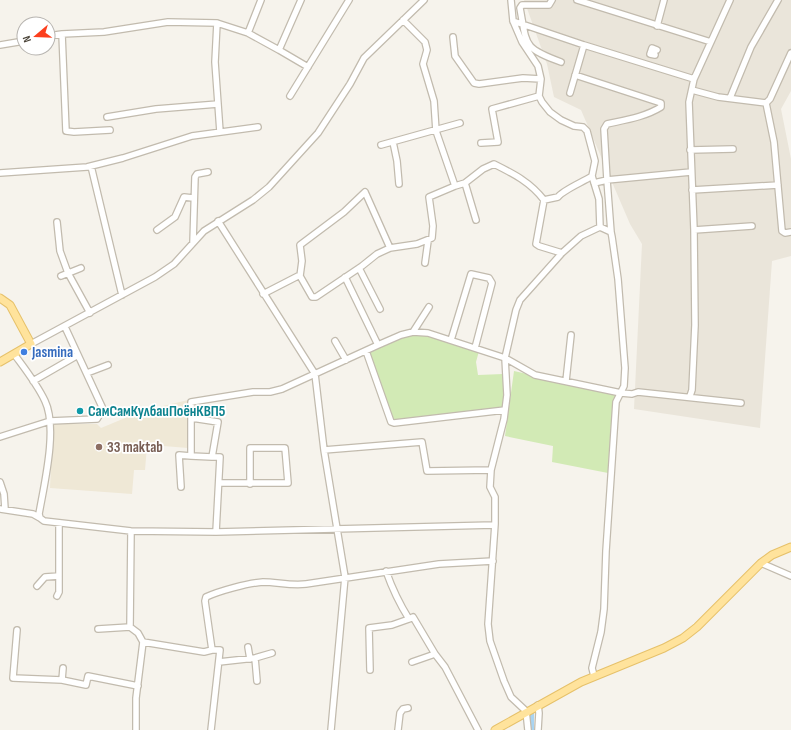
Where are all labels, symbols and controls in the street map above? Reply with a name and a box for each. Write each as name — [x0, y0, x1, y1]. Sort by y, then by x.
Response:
north arrow — [16, 16, 56, 56]
text: N — [20, 34, 34, 44]
place label: Jasmina — [31, 343, 73, 362]
marker: Jasmina — [19, 347, 29, 357]
place label: СамСамКулбаиПоёнКВП5 — [88, 402, 226, 421]
marker: СамСамКулбаиПоёнКВП5 — [75, 406, 85, 416]
place label: 33 maktab — [107, 438, 163, 457]
marker: 33 maktab — [94, 442, 104, 452]

